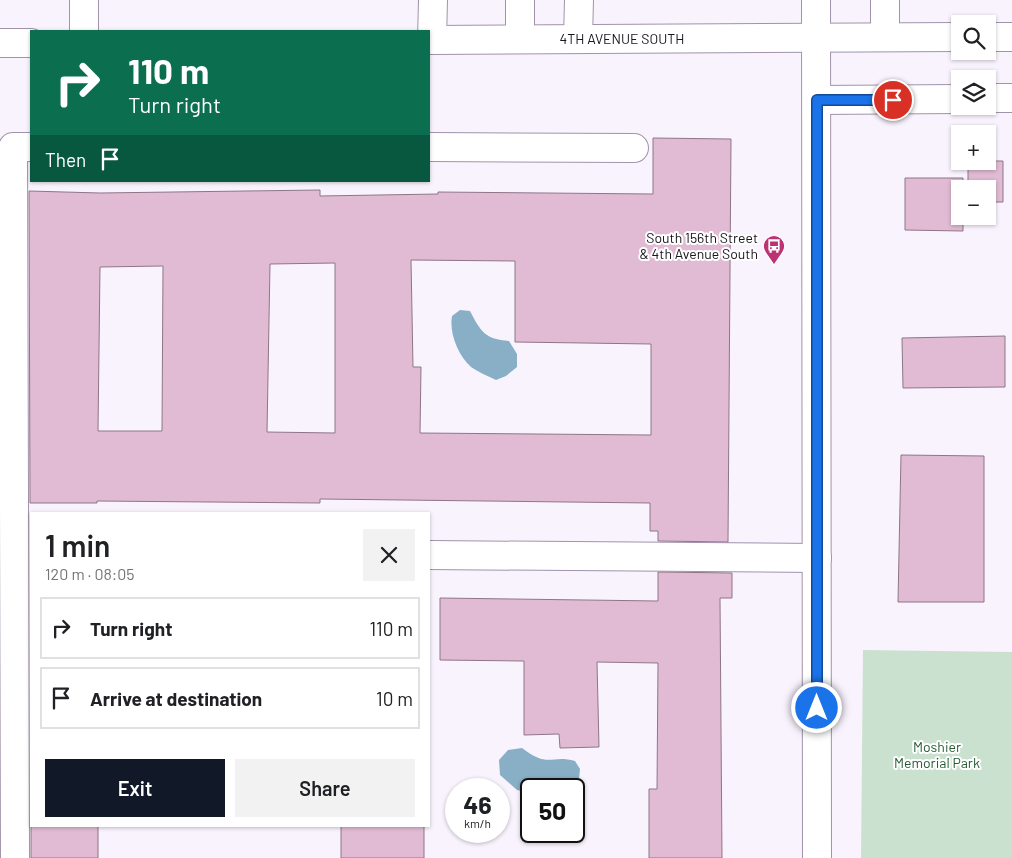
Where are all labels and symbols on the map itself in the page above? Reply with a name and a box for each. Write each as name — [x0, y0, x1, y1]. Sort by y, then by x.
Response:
street label: 4TH AVENUE SOUTH — [560, 30, 684, 47]
pin — [872, 79, 914, 121]
place label: South 156th Street & 4th Avenue South — [640, 229, 758, 262]
bus stop icon: South 156th Street & 4th Avenue South — [762, 234, 786, 265]
position arrow — [790, 681, 842, 733]
park label: Moshier Memorial Park — [894, 738, 980, 771]
speed limit sign: 50 — [520, 778, 585, 843]

